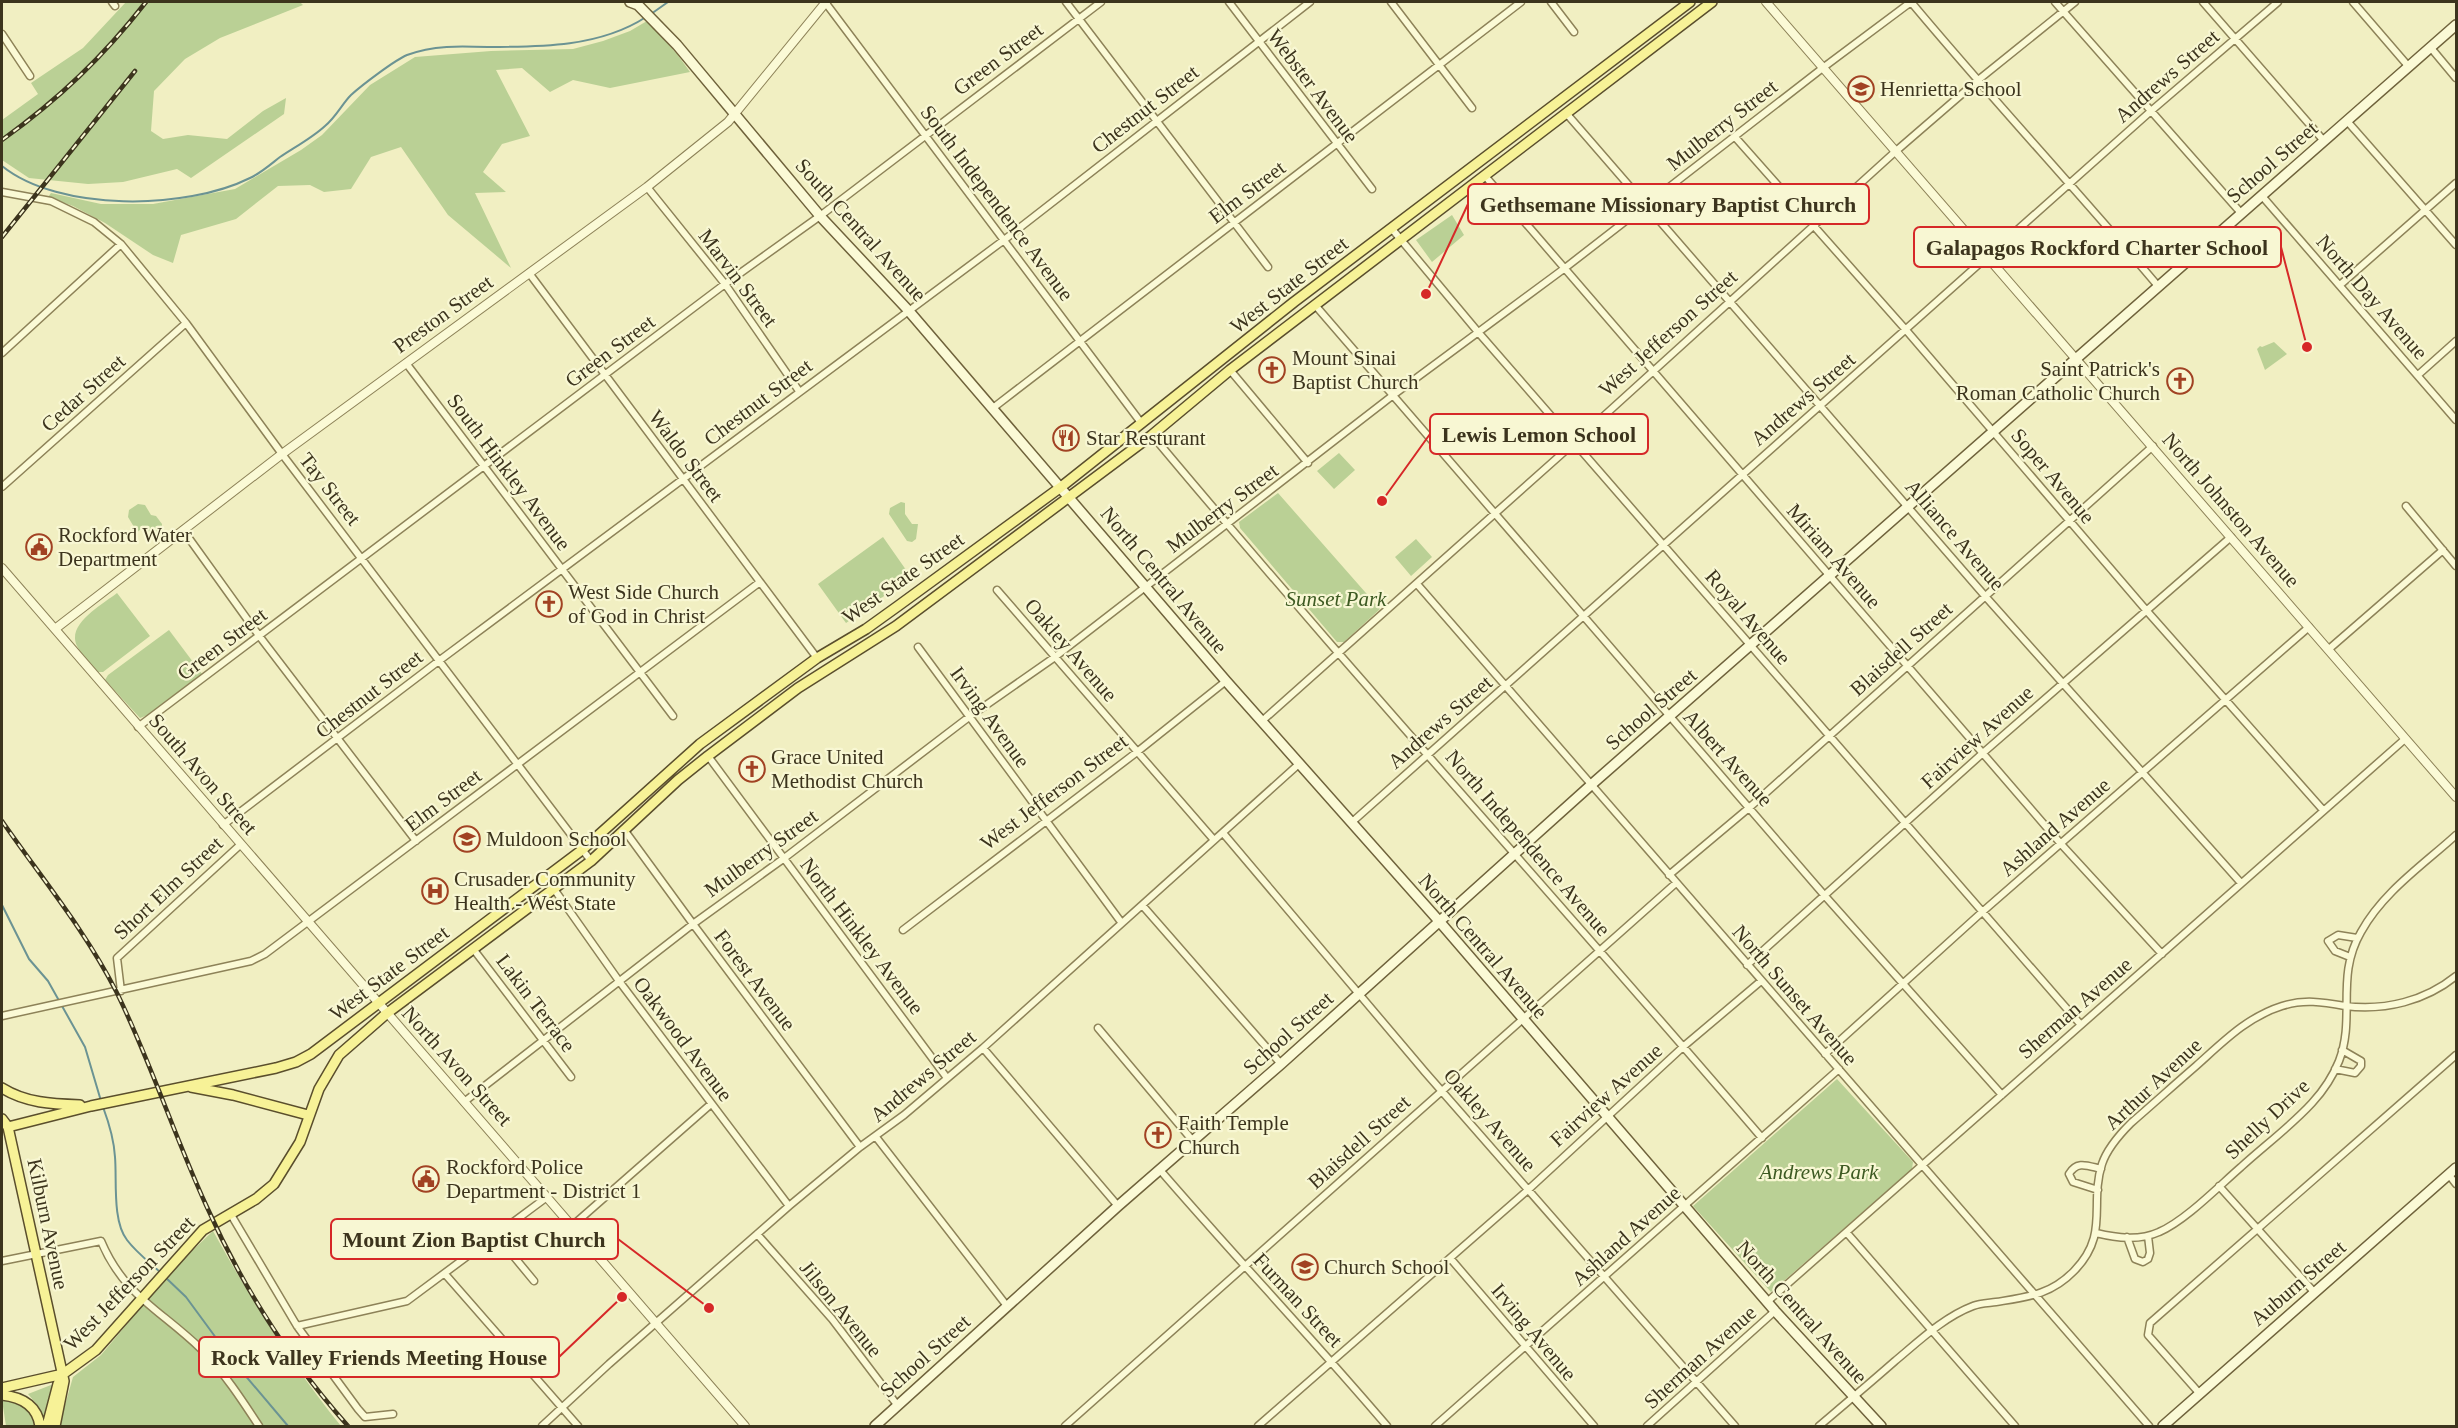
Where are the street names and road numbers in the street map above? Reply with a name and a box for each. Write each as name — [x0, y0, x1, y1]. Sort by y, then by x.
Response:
street label: Green Street — [949, 18, 1047, 100]
street label: Webster Avenue — [1262, 24, 1364, 148]
street label: Andrews Street — [2110, 24, 2224, 128]
street label: Chestnut Street — [1087, 60, 1203, 158]
street label: Mulberry Street — [1662, 74, 1782, 176]
street label: South Independence Avenue — [916, 100, 1078, 306]
street label: School Street — [2222, 116, 2322, 208]
street label: South Central Avenue — [791, 154, 931, 306]
street label: Elm Street — [1204, 155, 1290, 228]
street label: Marvin Street — [693, 224, 783, 332]
street label: North Day Avenue — [2311, 230, 2433, 364]
street label: West State Street — [1225, 231, 1353, 338]
street label: West Jefferson Street — [1594, 265, 1742, 401]
street label: Preston Street — [389, 270, 498, 358]
street label: Green Street — [561, 310, 659, 392]
street label: Andrews Street — [1746, 347, 1860, 451]
street label: Cedar Street — [36, 349, 130, 437]
street label: Chestnut Street — [699, 354, 817, 450]
street label: South Hinkley Avenue — [442, 389, 576, 555]
street label: Waldo Street — [644, 405, 728, 507]
street label: Soper Avenue — [2006, 424, 2100, 528]
street label: North Johnston Avenue — [2157, 428, 2305, 592]
street label: Tay Street — [294, 448, 366, 530]
street label: Mulberry Street — [1161, 458, 1283, 558]
street label: Alliance Avenue — [1900, 475, 2010, 595]
street label: Miriam Avenue — [1782, 499, 1886, 613]
street label: North Central Avenue — [1096, 502, 1232, 658]
street label: West State Street — [838, 527, 969, 629]
street label: Royal Avenue — [1700, 565, 1796, 669]
street label: Oakley Avenue — [1020, 594, 1122, 706]
street label: Blaisdell Street — [1845, 597, 1957, 701]
street label: Green Street — [173, 603, 271, 685]
street label: Chestnut Street — [311, 645, 427, 743]
street label: Irving Avenue — [945, 662, 1035, 772]
street label: School Street — [1601, 663, 1701, 755]
street label: Andrews Street — [1383, 670, 1497, 774]
street label: Fairview Avenue — [1916, 680, 2038, 794]
street label: Albert Avenue — [1678, 705, 1778, 811]
street label: South Avon Street — [144, 709, 262, 840]
street label: West Jefferson Street — [976, 729, 1132, 855]
street label: North Independence Avenue — [1441, 745, 1615, 941]
street label: Elm Street — [400, 763, 486, 836]
street label: Ashland Avenue — [1995, 773, 2115, 881]
street label: Mulberry Street — [700, 804, 822, 902]
street label: Short Elm Street — [109, 831, 227, 945]
street label: North Hinkley Avenue — [795, 853, 929, 1019]
street label: North Central Avenue — [1414, 869, 1552, 1023]
street label: West State Street — [325, 920, 453, 1026]
street label: North Sunset Avenue — [1728, 920, 1862, 1070]
street label: Forest Avenue — [709, 925, 801, 1035]
street label: Lakin Terrace — [491, 949, 581, 1057]
street label: Sherman Avenue — [2013, 952, 2137, 1064]
street label: Oakwood Avenue — [628, 972, 738, 1106]
street label: School Street — [1238, 986, 1338, 1080]
street label: North Avon Street — [397, 1001, 517, 1131]
street label: Andrews Street — [865, 1025, 981, 1127]
street label: Arthur Avenue — [2100, 1033, 2206, 1135]
street label: Fairview Avenue — [1545, 1038, 1667, 1152]
street label: Oakley Avenue — [1439, 1064, 1541, 1176]
street label: Shelly Drive — [2220, 1074, 2314, 1164]
street label: Blaisdell Street — [1303, 1090, 1415, 1194]
street label: Kilburn Avenue — [22, 1156, 74, 1292]
street label: Ashland Avenue — [1567, 1181, 1685, 1291]
street label: West Jefferson Street — [59, 1211, 199, 1355]
street label: Auburn Street — [2245, 1235, 2351, 1331]
street label: North Central Avenue — [1732, 1236, 1872, 1388]
street label: Furman Street — [1248, 1248, 1348, 1352]
street label: Jilson Avenue — [795, 1256, 887, 1362]
street label: Irving Avenue — [1487, 1279, 1581, 1385]
street label: Sherman Avenue — [1639, 1300, 1761, 1414]
street label: School Street — [875, 1309, 975, 1403]

